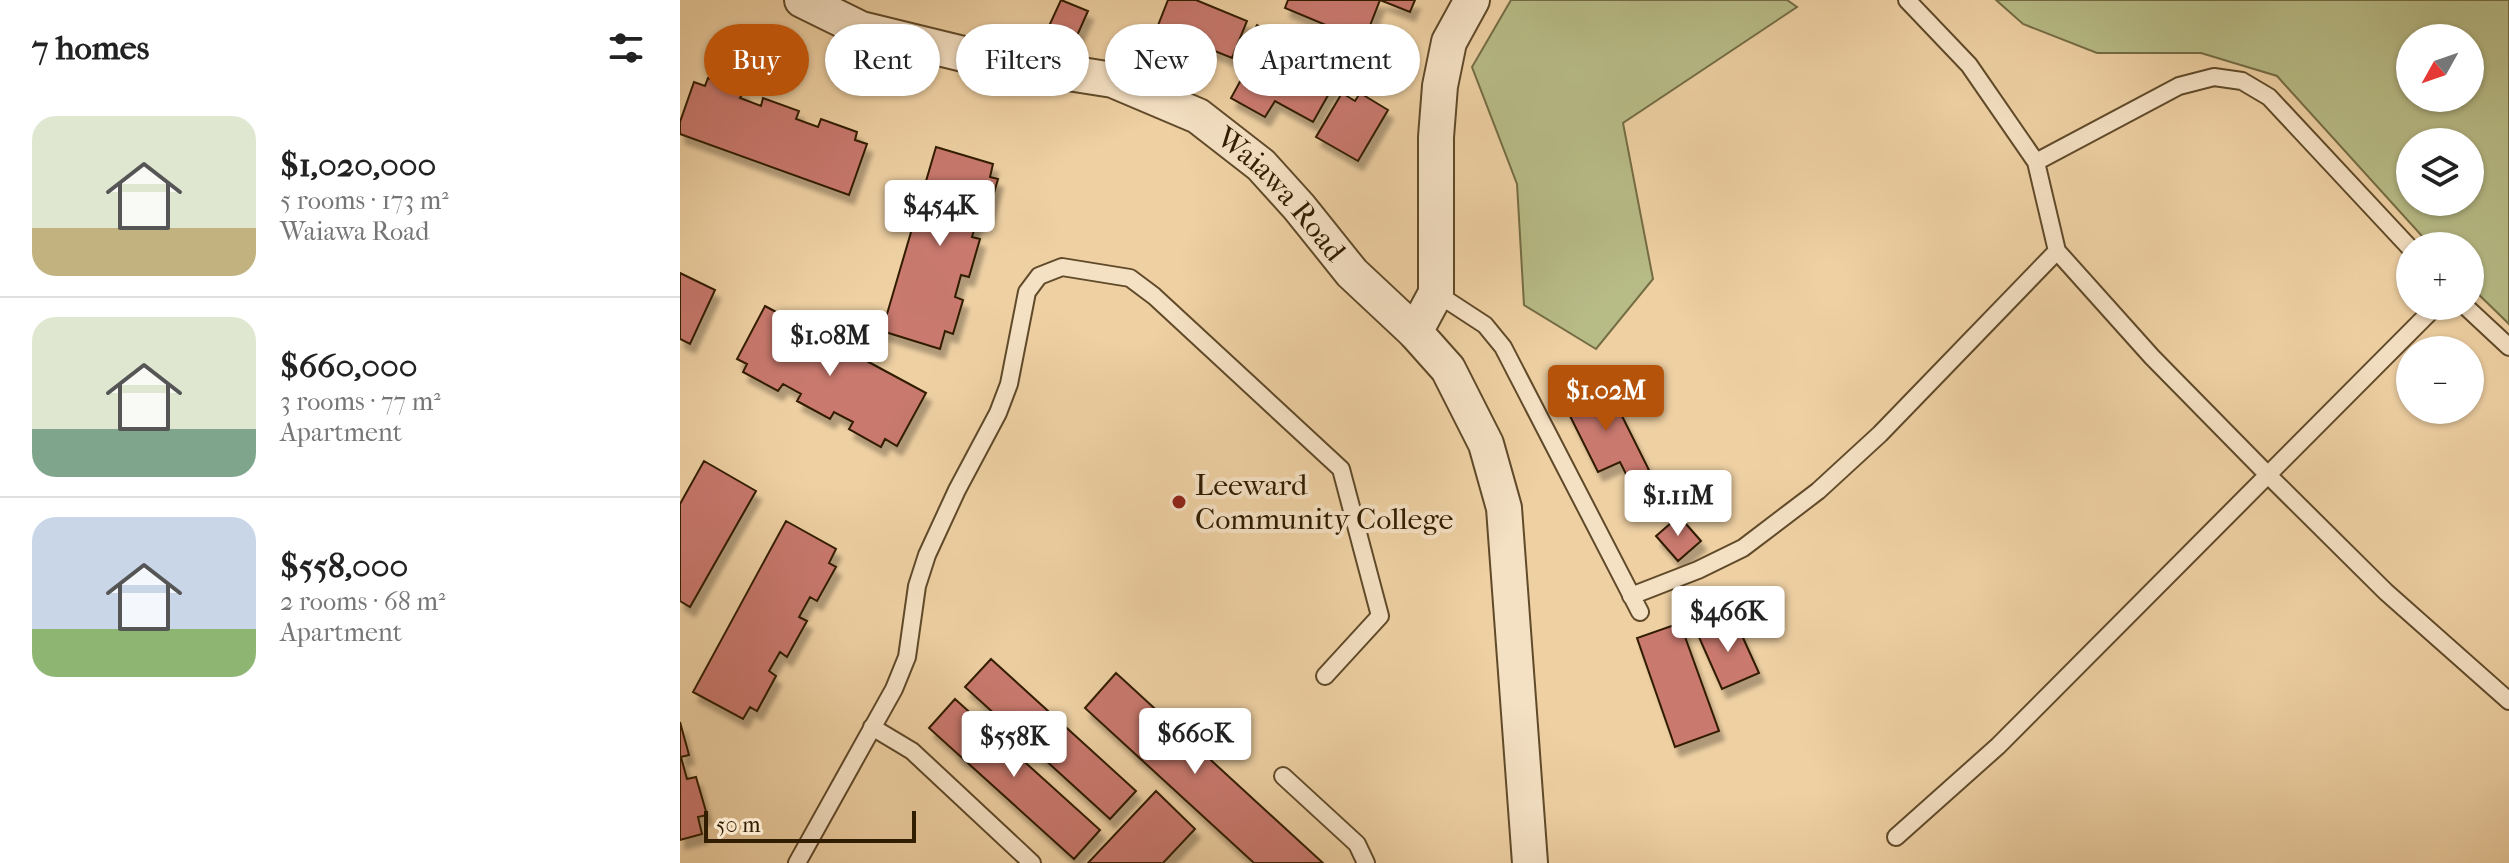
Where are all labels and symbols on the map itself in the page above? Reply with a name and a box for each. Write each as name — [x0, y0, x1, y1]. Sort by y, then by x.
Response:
north arrow — [2396, 24, 2484, 112]
street label: Waiawa Road — [1209, 119, 1353, 269]
pin: $454K — [884, 180, 996, 248]
pin: $1.08M — [765, 310, 895, 378]
pin: $1.02M — [1541, 365, 1671, 433]
place label: Leeward Community College — [1195, 468, 1453, 537]
pin: $1.11M — [1613, 470, 1743, 538]
marker: Leeward Community College — [1170, 493, 1188, 511]
pin: $466K — [1672, 586, 1784, 654]
pin: $660K — [1139, 708, 1251, 776]
pin: $558K — [958, 711, 1070, 779]
scale bar — [704, 807, 916, 843]

